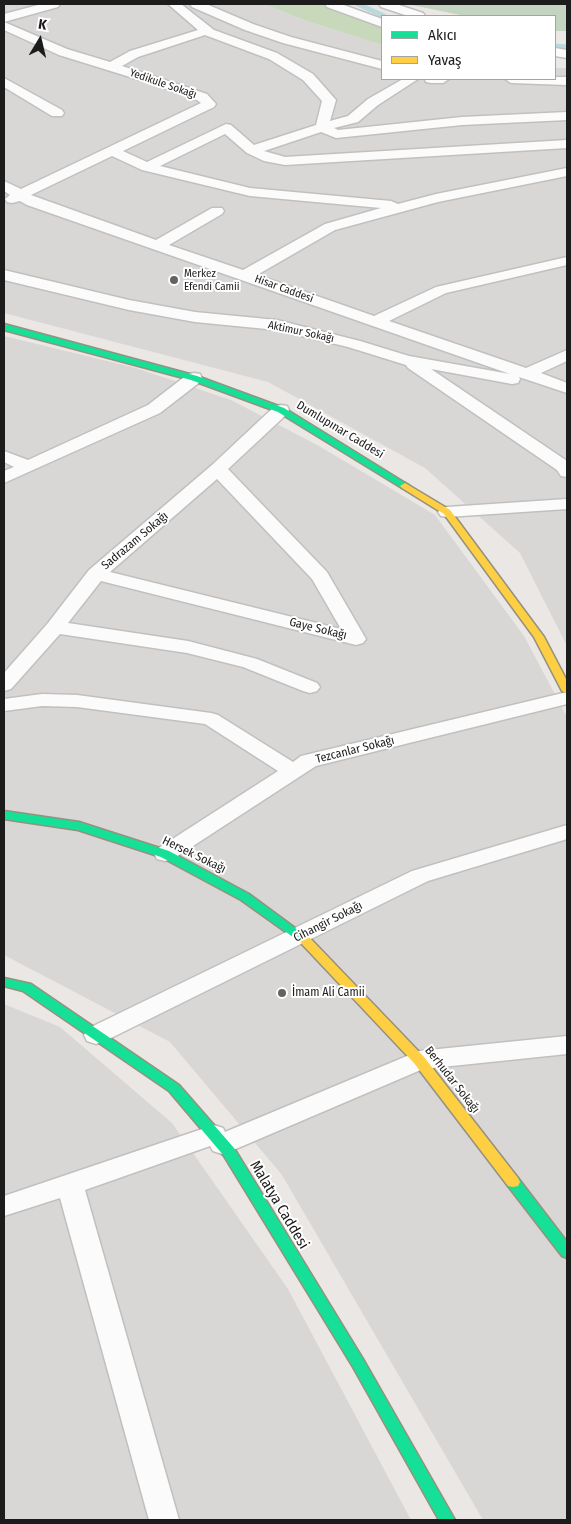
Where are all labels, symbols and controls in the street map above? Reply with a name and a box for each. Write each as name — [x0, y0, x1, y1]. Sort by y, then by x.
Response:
north arrow — [15, 15, 65, 65]
legend — [381, 15, 556, 80]
text: K — [37, 16, 48, 34]
text: Akıcı — [428, 26, 457, 44]
text: Yavaş — [428, 51, 462, 69]
street label: Yedikule Sokağı — [128, 66, 198, 102]
place label: Merkez Efendi Camii — [184, 267, 240, 293]
street label: Hisar Caddesi — [253, 272, 315, 306]
marker: Merkez Efendi Camii — [168, 274, 180, 286]
street label: Aktimur Sokağı — [267, 319, 335, 345]
street label: Dumlupınar Caddesi — [294, 398, 386, 462]
street label: Sadrazam Sokağı — [99, 509, 171, 573]
street label: Gaye Sokağı — [288, 615, 348, 643]
street label: Tezcanlar Sokağı — [314, 733, 396, 767]
street label: Hersek Sokağı — [160, 833, 228, 877]
street label: Cihangir Sokağı — [291, 898, 365, 946]
place label: İmam Ali Camii — [292, 986, 365, 1000]
marker: İmam Ali Camii — [276, 987, 288, 999]
street label: Berhudar Sokağı — [421, 1044, 483, 1116]
street label: Malatya Caddesi — [246, 1158, 312, 1252]

